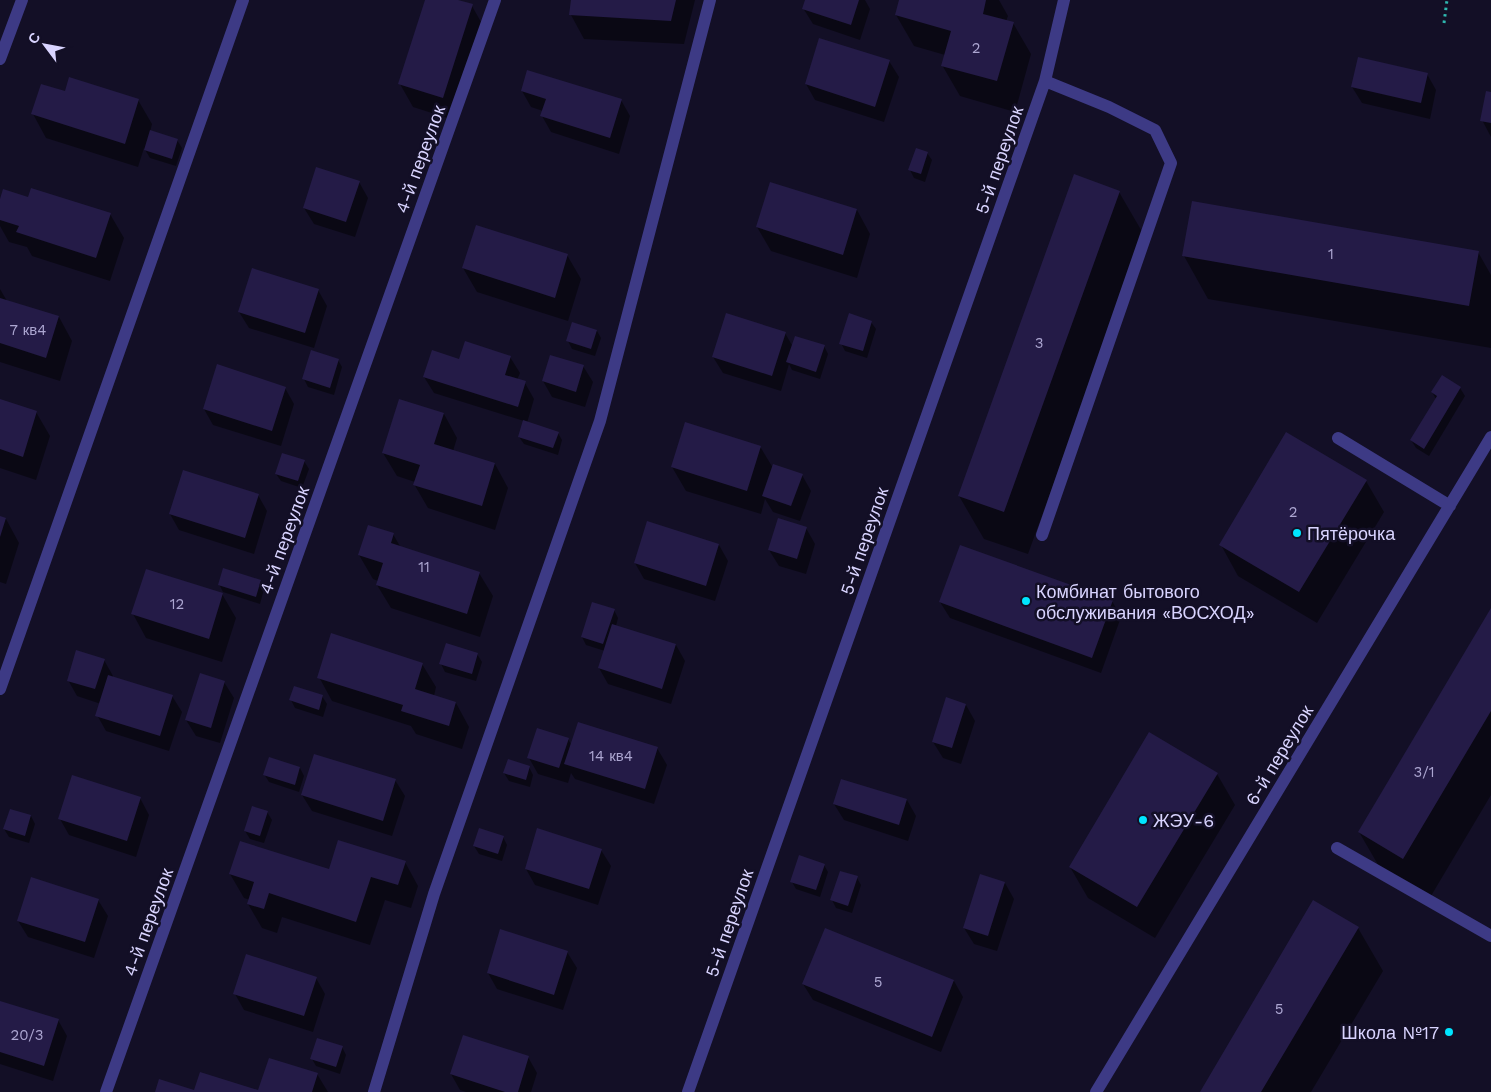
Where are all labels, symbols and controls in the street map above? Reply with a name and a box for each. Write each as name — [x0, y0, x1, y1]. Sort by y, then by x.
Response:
north arrow — [20, 20, 70, 70]
text: С — [25, 30, 43, 47]
house number: 2 — [972, 39, 980, 57]
street label: 4-й переулок — [391, 102, 449, 216]
street label: 5-й переулок — [971, 103, 1027, 217]
house number: 1 — [1328, 245, 1334, 263]
house number: 7 кв4 — [10, 321, 46, 339]
house number: 3 — [1035, 334, 1043, 352]
street label: 4-й переулок — [255, 483, 313, 597]
street label: 5-й переулок — [836, 484, 892, 598]
house number: 2 — [1289, 503, 1297, 521]
place label: Пятёрочка — [1307, 523, 1396, 544]
marker: Пятёрочка — [1291, 527, 1303, 539]
house number: 11 — [418, 558, 430, 576]
place label: Комбинат бытового обслуживания «ВОСХОД» — [1036, 581, 1255, 623]
house number: 12 — [170, 595, 184, 613]
marker: Комбинат бытового обслуживания «ВОСХОД» — [1020, 595, 1032, 607]
street label: 6-й переулок — [1241, 701, 1317, 809]
house number: 14 кв4 — [589, 747, 633, 765]
house number: 3/1 — [1413, 763, 1435, 781]
place label: ЖЭУ-6 — [1153, 810, 1214, 831]
marker: ЖЭУ-6 — [1137, 814, 1149, 826]
street label: 4-й переулок — [119, 865, 177, 979]
street label: 5-й переулок — [701, 866, 757, 980]
house number: 5 — [874, 973, 882, 991]
house number: 5 — [1275, 1000, 1283, 1018]
place label: Школа №17 — [1341, 1022, 1439, 1043]
house number: 20/3 — [10, 1026, 44, 1044]
marker: Школа №17 — [1443, 1026, 1455, 1038]

